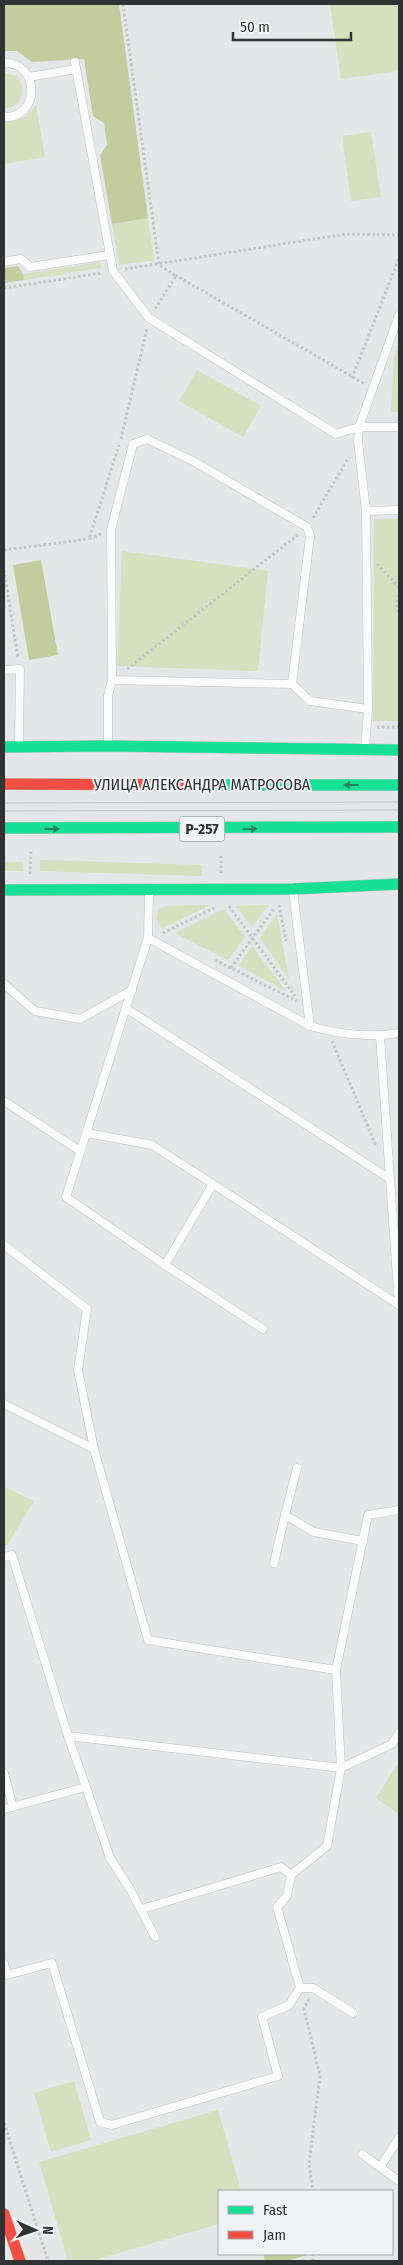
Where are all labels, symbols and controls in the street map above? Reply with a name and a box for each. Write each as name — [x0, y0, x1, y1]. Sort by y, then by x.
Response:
scale bar — [233, 10, 350, 42]
text: 50 m — [240, 18, 270, 36]
street label: УЛИЦА АЛЕКСАНДРА МАТРОСОВА — [93, 775, 311, 794]
one-way arrow — [342, 781, 358, 789]
road number: Р-257 — [180, 816, 224, 842]
one-way arrow — [45, 825, 61, 833]
one-way arrow — [242, 825, 258, 833]
legend — [218, 2190, 393, 2255]
text: Fast — [263, 2201, 287, 2219]
north arrow — [10, 2205, 60, 2255]
text: N — [39, 2226, 56, 2235]
text: Jam — [263, 2226, 286, 2244]

